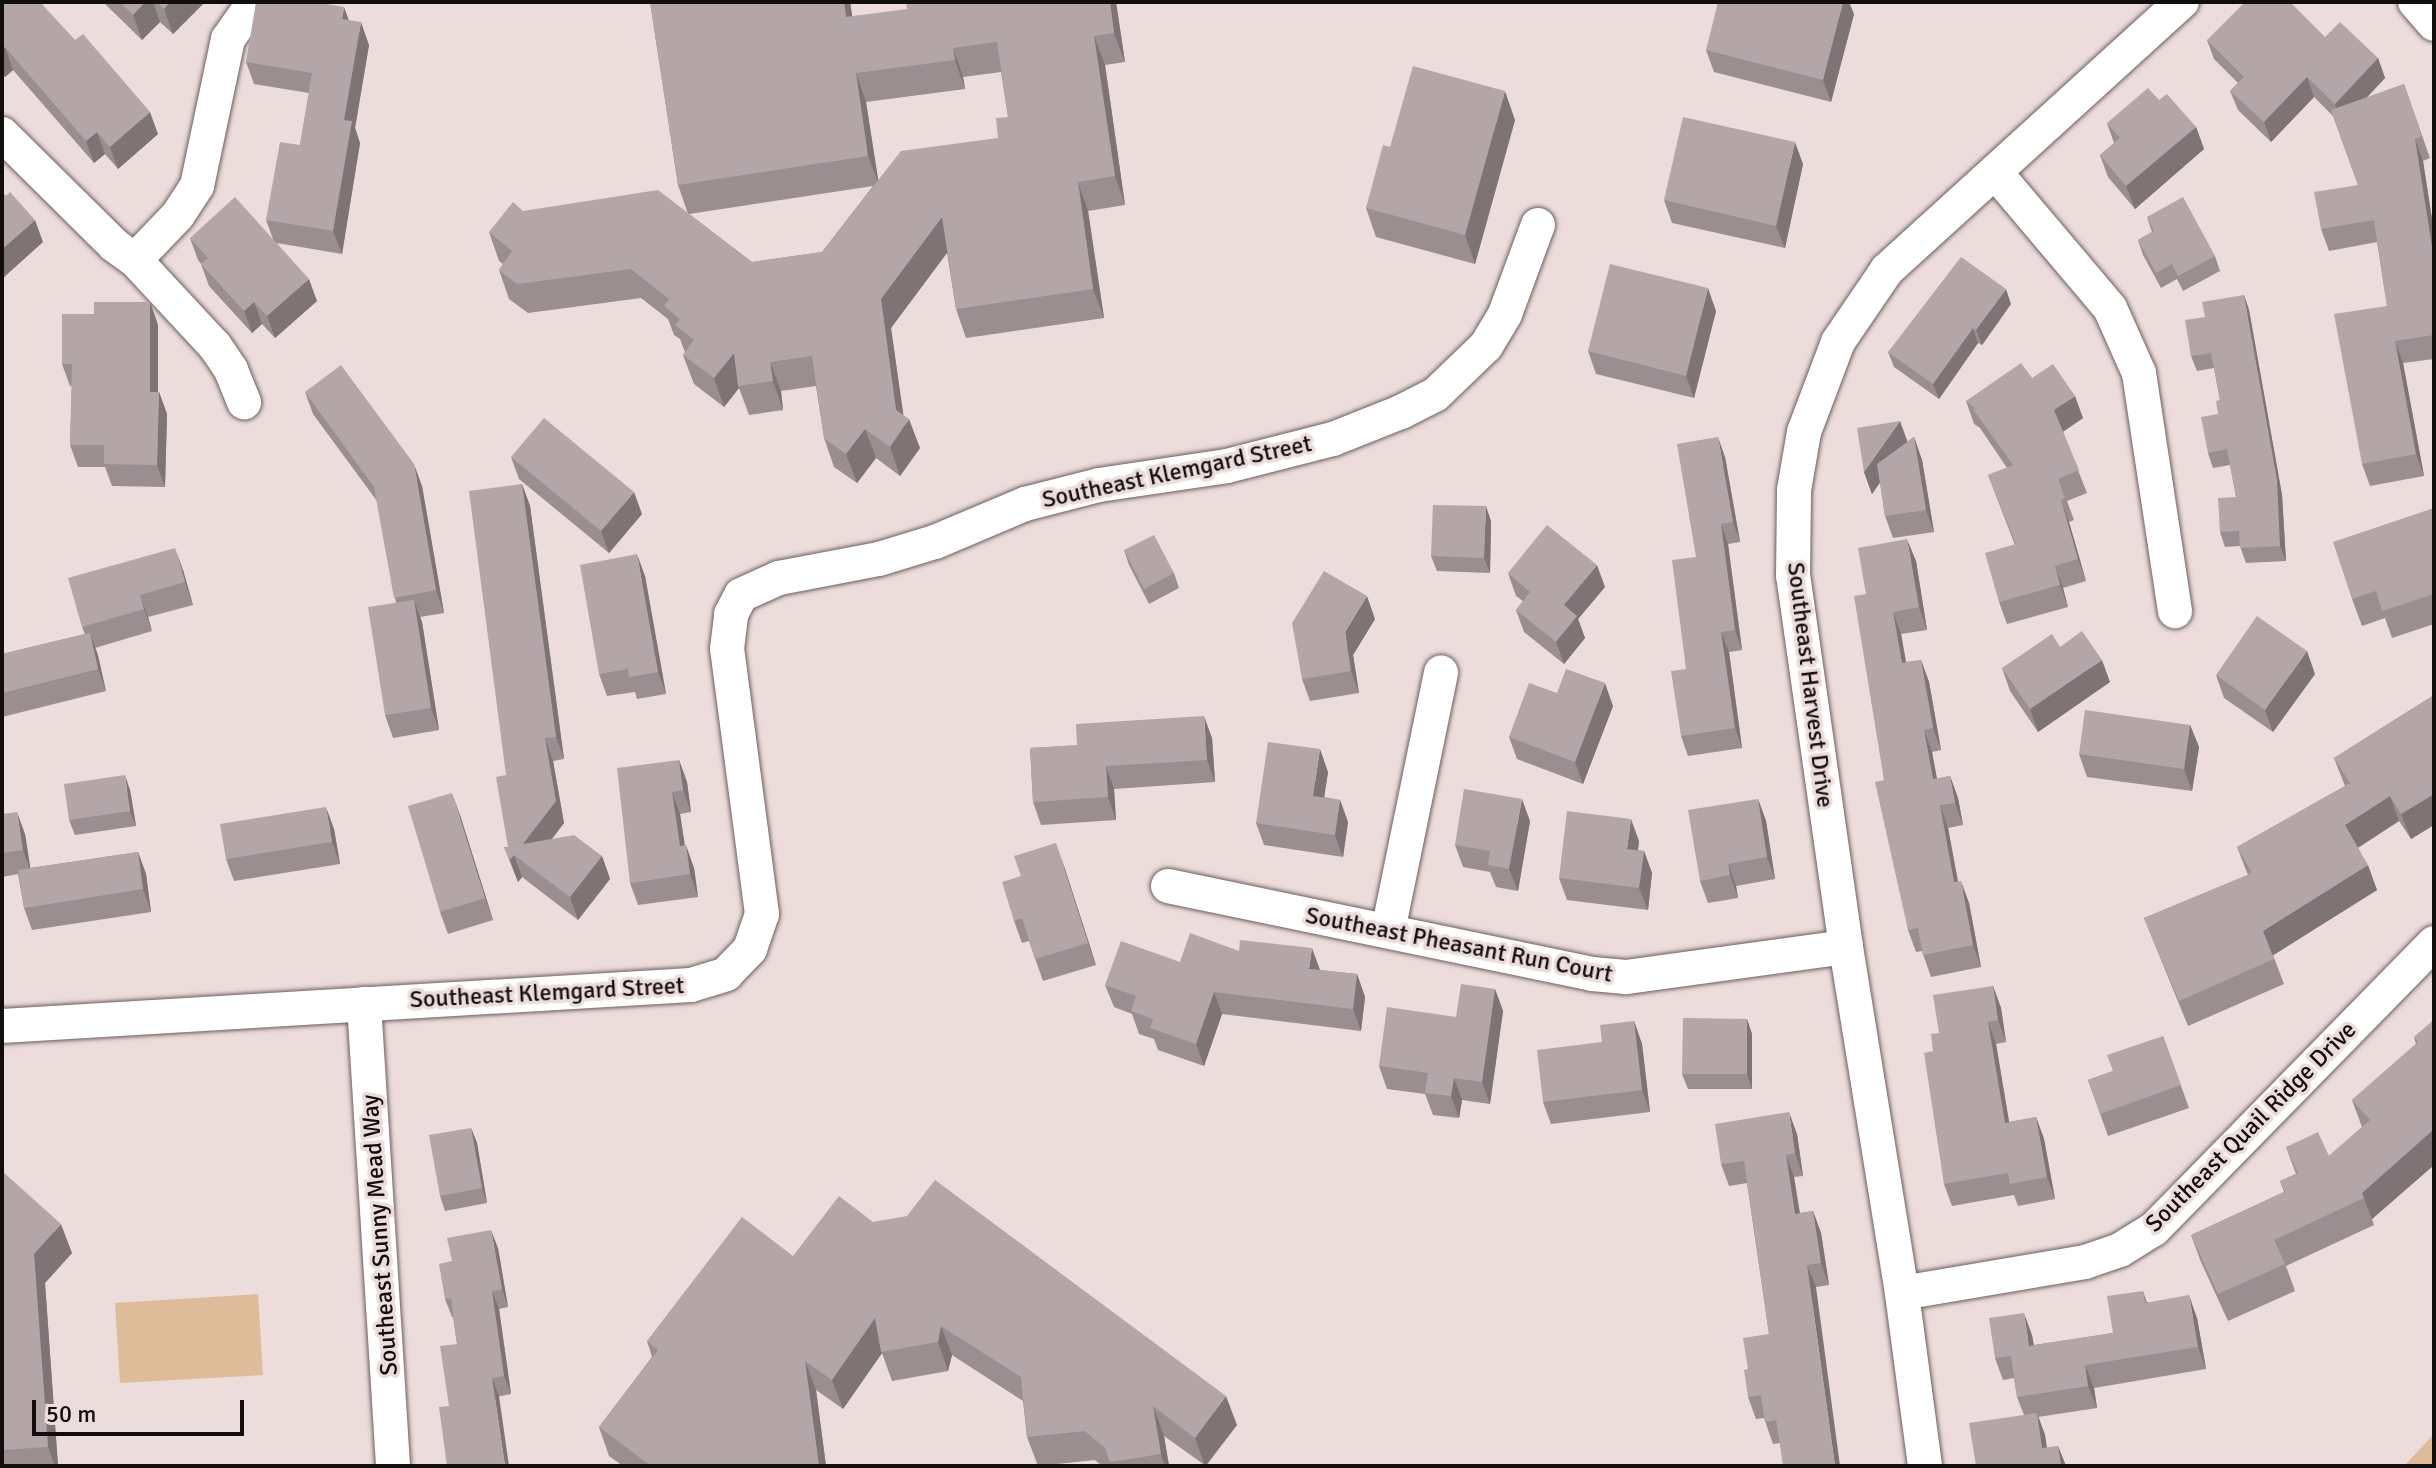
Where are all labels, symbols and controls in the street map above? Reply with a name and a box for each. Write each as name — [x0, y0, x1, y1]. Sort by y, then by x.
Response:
street label: Southeast Klemgard Street — [1040, 429, 1314, 515]
street label: Southeast Harvest Drive — [1781, 561, 1839, 809]
street label: Southeast Pheasant Run Court — [1303, 901, 1615, 989]
street label: Southeast Klemgard Street — [409, 971, 685, 1015]
street label: Southeast Quail Ridge Drive — [2140, 1016, 2362, 1238]
street label: Southeast Sunny Mead Way — [356, 1094, 404, 1376]
scale bar — [36, 1384, 248, 1434]
text: 50 m — [46, 1399, 96, 1429]

